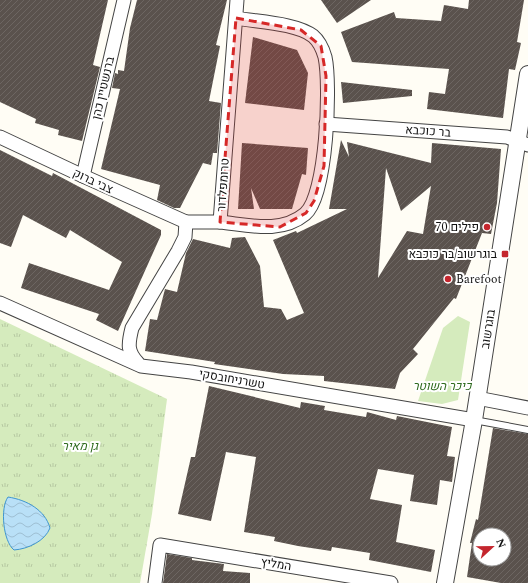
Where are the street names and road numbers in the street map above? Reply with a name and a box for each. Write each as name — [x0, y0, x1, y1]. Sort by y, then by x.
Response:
street label: ברנשטיין כהן — [87, 54, 120, 121]
street label: בר כוכבא — [405, 120, 452, 143]
street label: טרומפלדור — [212, 158, 235, 213]
street label: צבי ברוק — [69, 164, 117, 199]
street label: בוגרשוב — [476, 307, 501, 350]
street label: טשרניחובסקי — [197, 364, 266, 395]
street label: המליץ — [259, 553, 293, 576]

